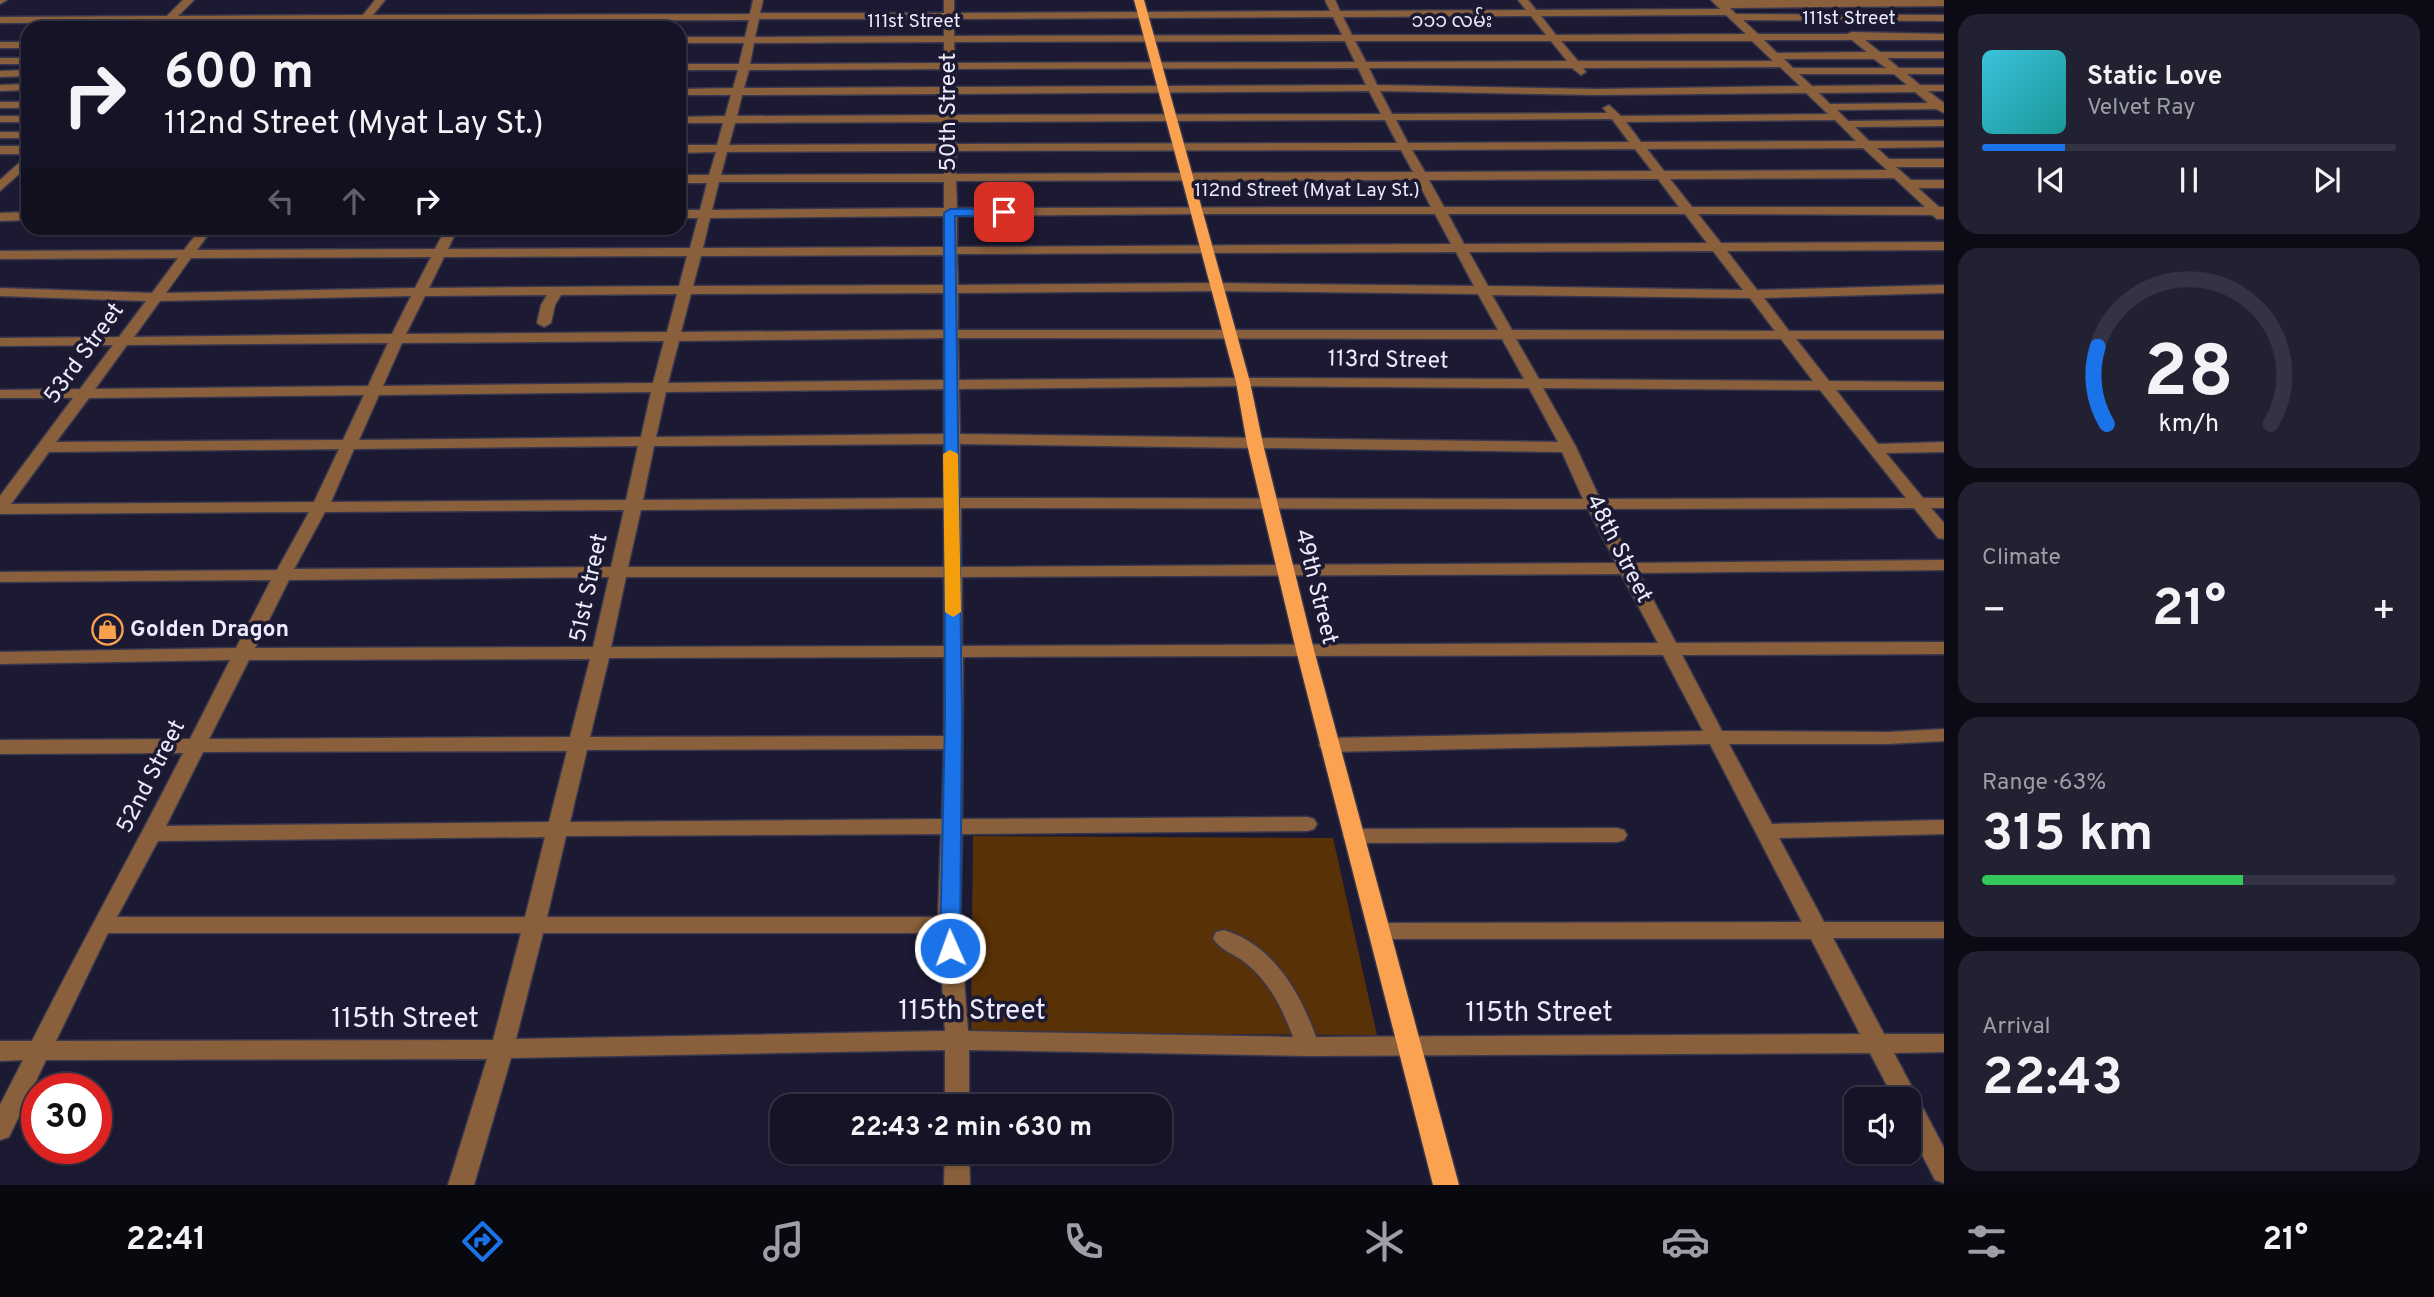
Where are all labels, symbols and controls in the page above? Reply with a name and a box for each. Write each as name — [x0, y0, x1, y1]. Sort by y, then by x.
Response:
street label: ၁၁၁ လမ်း — [1412, 6, 1492, 34]
street label: 111st Street — [1802, 7, 1896, 31]
street label: 111st Street — [867, 10, 961, 34]
text: 600 m — [164, 44, 314, 106]
icon: right — [49, 49, 140, 140]
street label: 50th Street — [935, 53, 964, 171]
text: Static Love — [2087, 61, 2222, 94]
text: Velvet Ray — [2087, 94, 2195, 123]
text: 112nd Street (Myat Lay St.) — [164, 105, 544, 145]
icon: previous — [2032, 161, 2070, 199]
icon: pause — [2170, 161, 2208, 199]
icon: next — [2308, 161, 2346, 199]
street label: 112nd Street (Myat Lay St.) — [1194, 179, 1420, 203]
icon: left — [262, 182, 300, 220]
icon: ahead — [335, 182, 373, 220]
icon: right — [408, 182, 446, 220]
pin — [974, 182, 1034, 242]
icon: arrive — [985, 193, 1023, 231]
street label: 53rd Street — [39, 298, 131, 410]
text: 28 — [2144, 331, 2234, 423]
street label: 113rd Street — [1327, 345, 1449, 377]
text: km/h — [2159, 409, 2219, 441]
street label: 48th Street — [1578, 490, 1658, 608]
street label: 49th Street — [1287, 526, 1343, 648]
street label: 51st Street — [564, 531, 616, 645]
text: Climate — [1982, 544, 2061, 573]
text: 21° — [2152, 578, 2226, 644]
text: − — [1982, 588, 2007, 637]
text: + — [2371, 588, 2396, 637]
shop icon: Golden Dragon — [90, 613, 124, 647]
place label: Golden Dragon — [130, 616, 289, 645]
street label: 52nd Street — [111, 716, 193, 838]
text: Range · 63% — [1982, 769, 2106, 798]
text: 315 km — [1982, 803, 2153, 869]
position arrow — [913, 911, 987, 985]
street label: 115th Street — [898, 994, 1046, 1030]
street label: 115th Street — [1465, 996, 1613, 1032]
street label: 115th Street — [331, 1002, 479, 1038]
text: Arrival — [1982, 1013, 2051, 1042]
text: 22:43 — [1982, 1047, 2123, 1113]
speed limit sign: 30 — [21, 1073, 112, 1164]
map controls — [1844, 1087, 1921, 1164]
button: sound — [1844, 1087, 1921, 1164]
text: 22:43 · 2 min · 630 m — [850, 1112, 1092, 1145]
icon: directions — [458, 1217, 507, 1266]
icon: music — [759, 1217, 808, 1266]
icon: phone — [1059, 1217, 1108, 1266]
icon: climate — [1360, 1217, 1409, 1266]
icon: car — [1661, 1217, 1710, 1266]
icon: filters — [1962, 1217, 2011, 1266]
text: 22:41 — [126, 1221, 206, 1261]
text: 21° — [2262, 1221, 2308, 1261]

